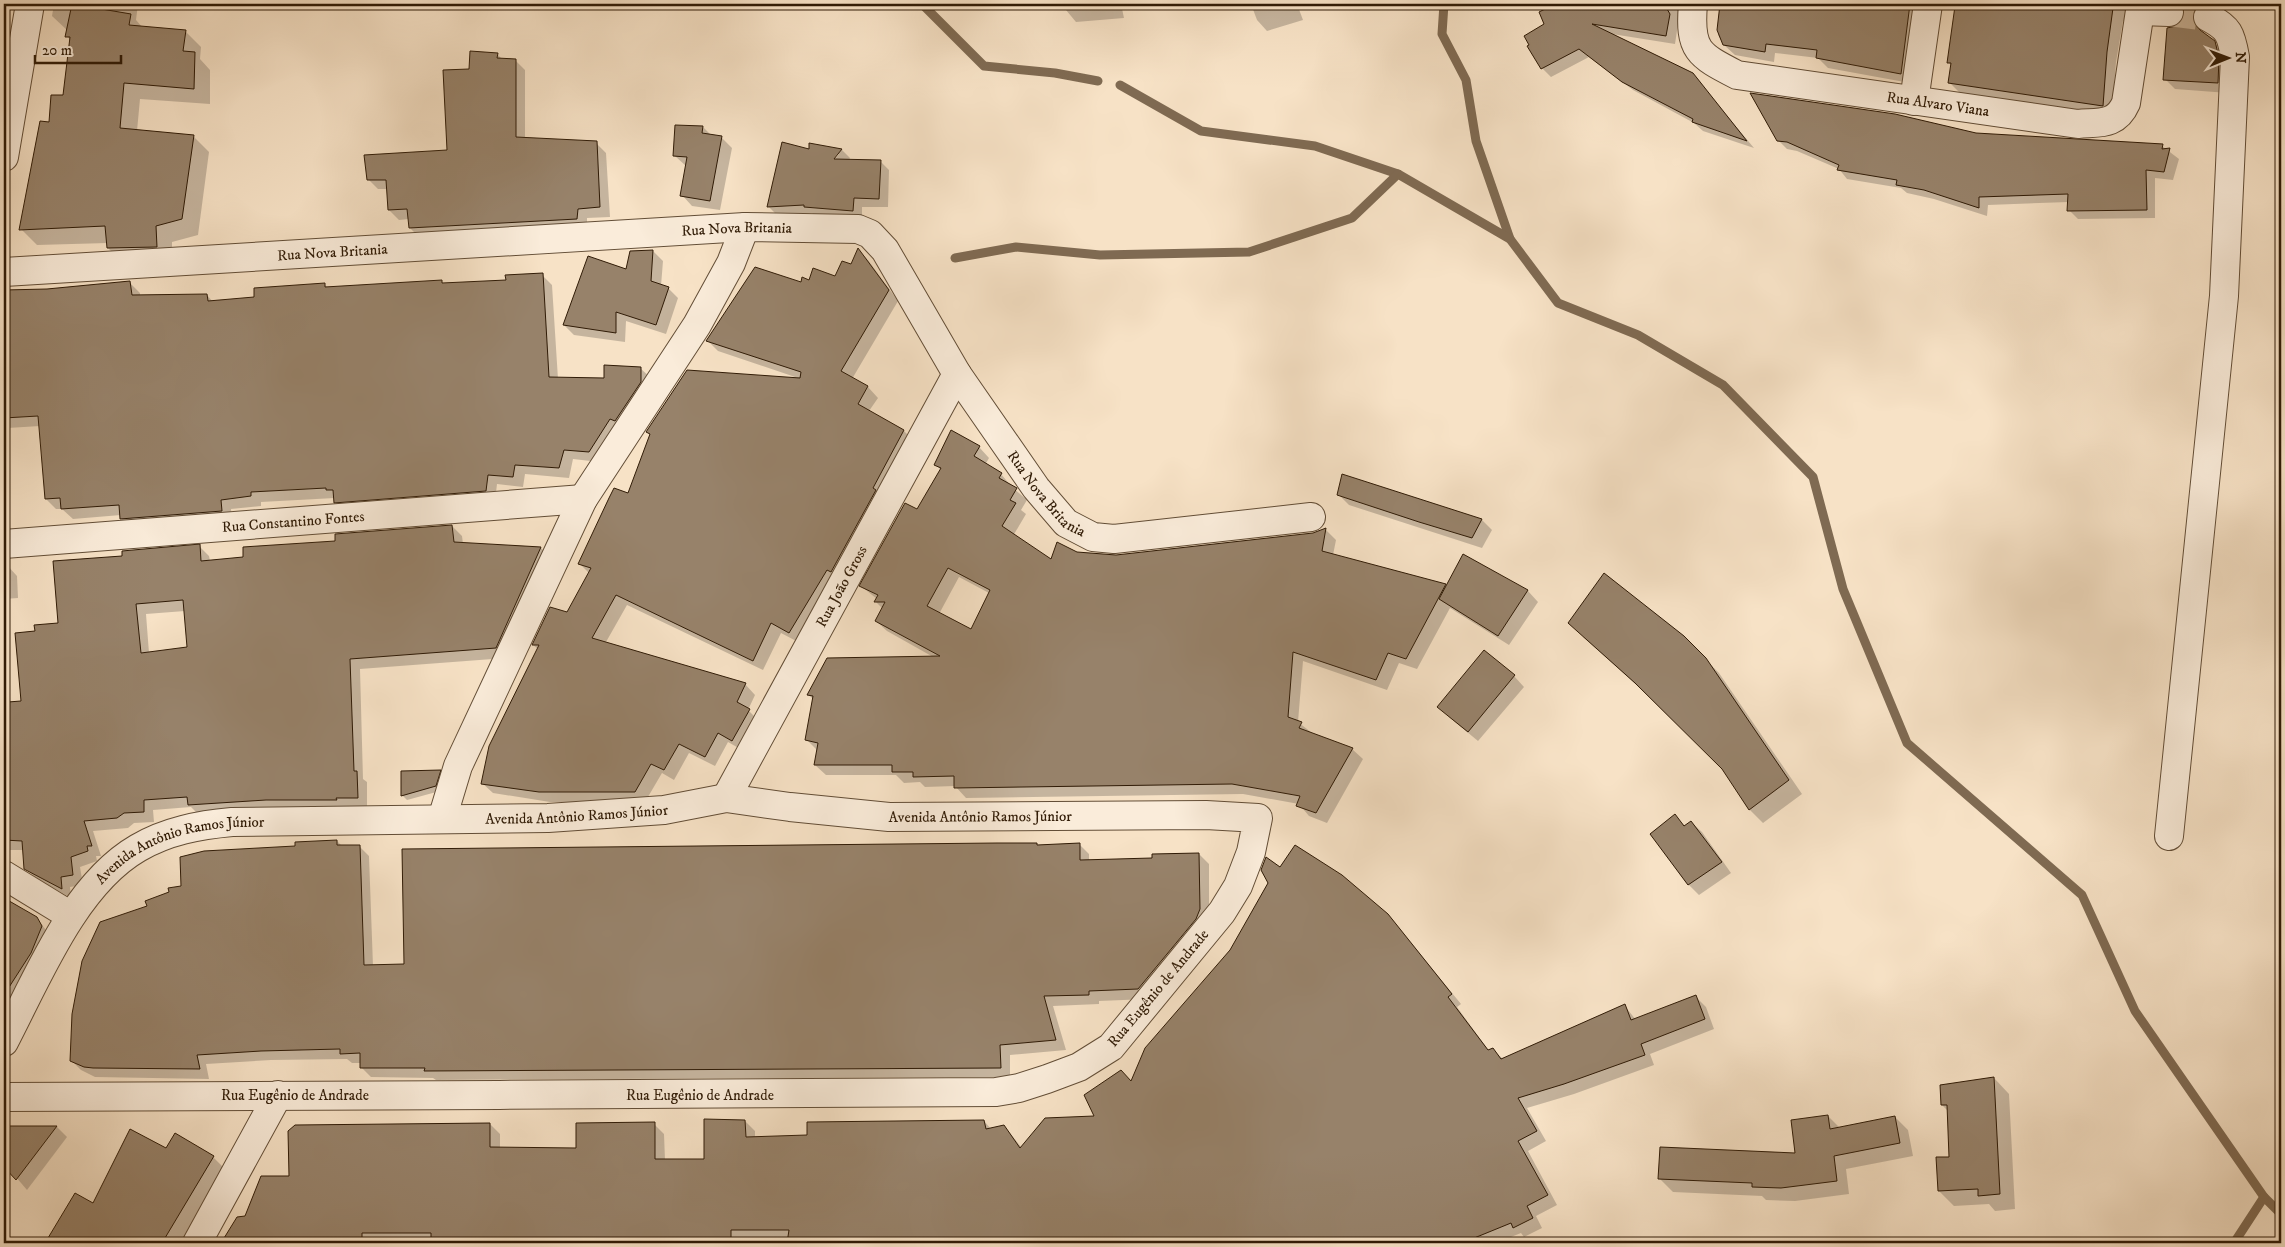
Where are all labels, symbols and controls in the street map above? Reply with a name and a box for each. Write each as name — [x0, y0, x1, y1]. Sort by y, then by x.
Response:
scale bar — [35, 32, 121, 64]
north arrow — [2202, 32, 2252, 82]
text: 20 m — [42, 41, 72, 60]
text: N — [2231, 52, 2249, 64]
street label: Rua Alvaro Viana — [1885, 88, 1991, 121]
street label: Rua Nova Britania — [681, 218, 793, 241]
street label: Rua Nova Britania — [277, 240, 389, 265]
street label: Rua Nova Britania — [1003, 447, 1089, 542]
street label: Rua Constantino Fontes — [221, 507, 365, 537]
street label: Rua João Gross — [812, 542, 872, 631]
street label: Avenida Antônio Ramos Júnior — [485, 800, 670, 829]
street label: Avenida Antônio Ramos Júnior — [888, 807, 1072, 827]
street label: Avenida Antônio Ramos Júnior — [91, 813, 265, 888]
street label: Rua Eugênio de Andrade — [1104, 926, 1213, 1051]
street label: Rua Eugênio de Andrade — [221, 1086, 369, 1105]
street label: Rua Eugênio de Andrade — [626, 1086, 774, 1105]

